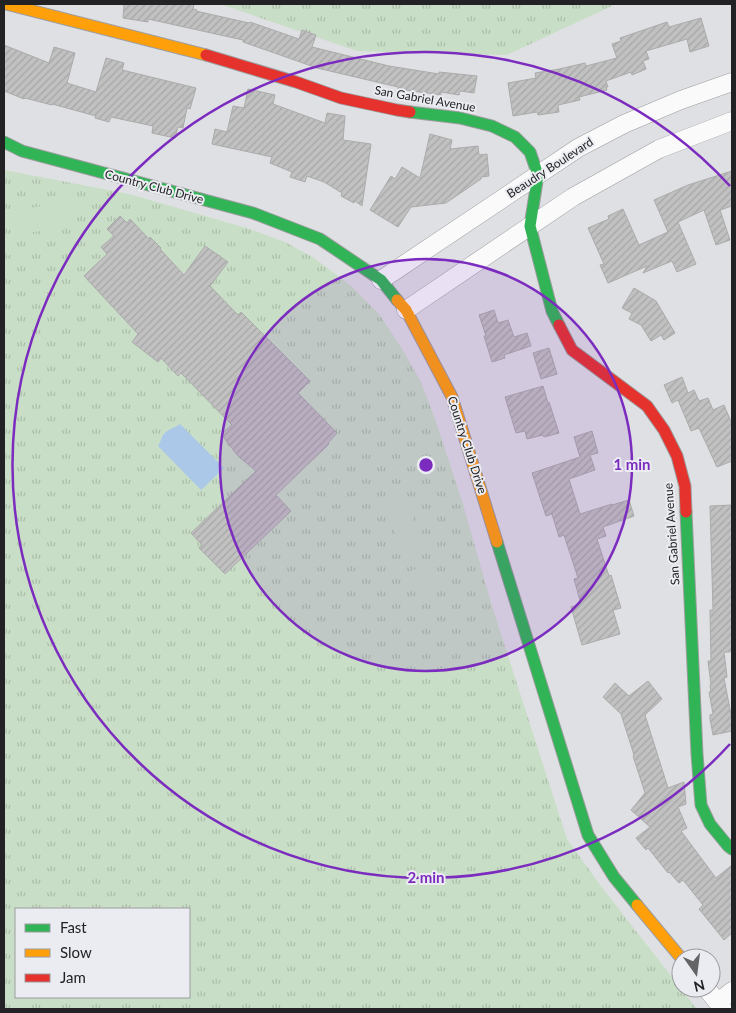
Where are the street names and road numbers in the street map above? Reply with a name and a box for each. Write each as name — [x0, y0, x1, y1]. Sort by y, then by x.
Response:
street label: San Gabriel Avenue — [373, 82, 477, 115]
street label: Beaudry Boulevard — [504, 134, 596, 201]
street label: Country Club Drive — [103, 166, 205, 207]
street label: Country Club Drive — [445, 394, 490, 495]
street label: San Gabriel Avenue — [660, 482, 683, 586]

